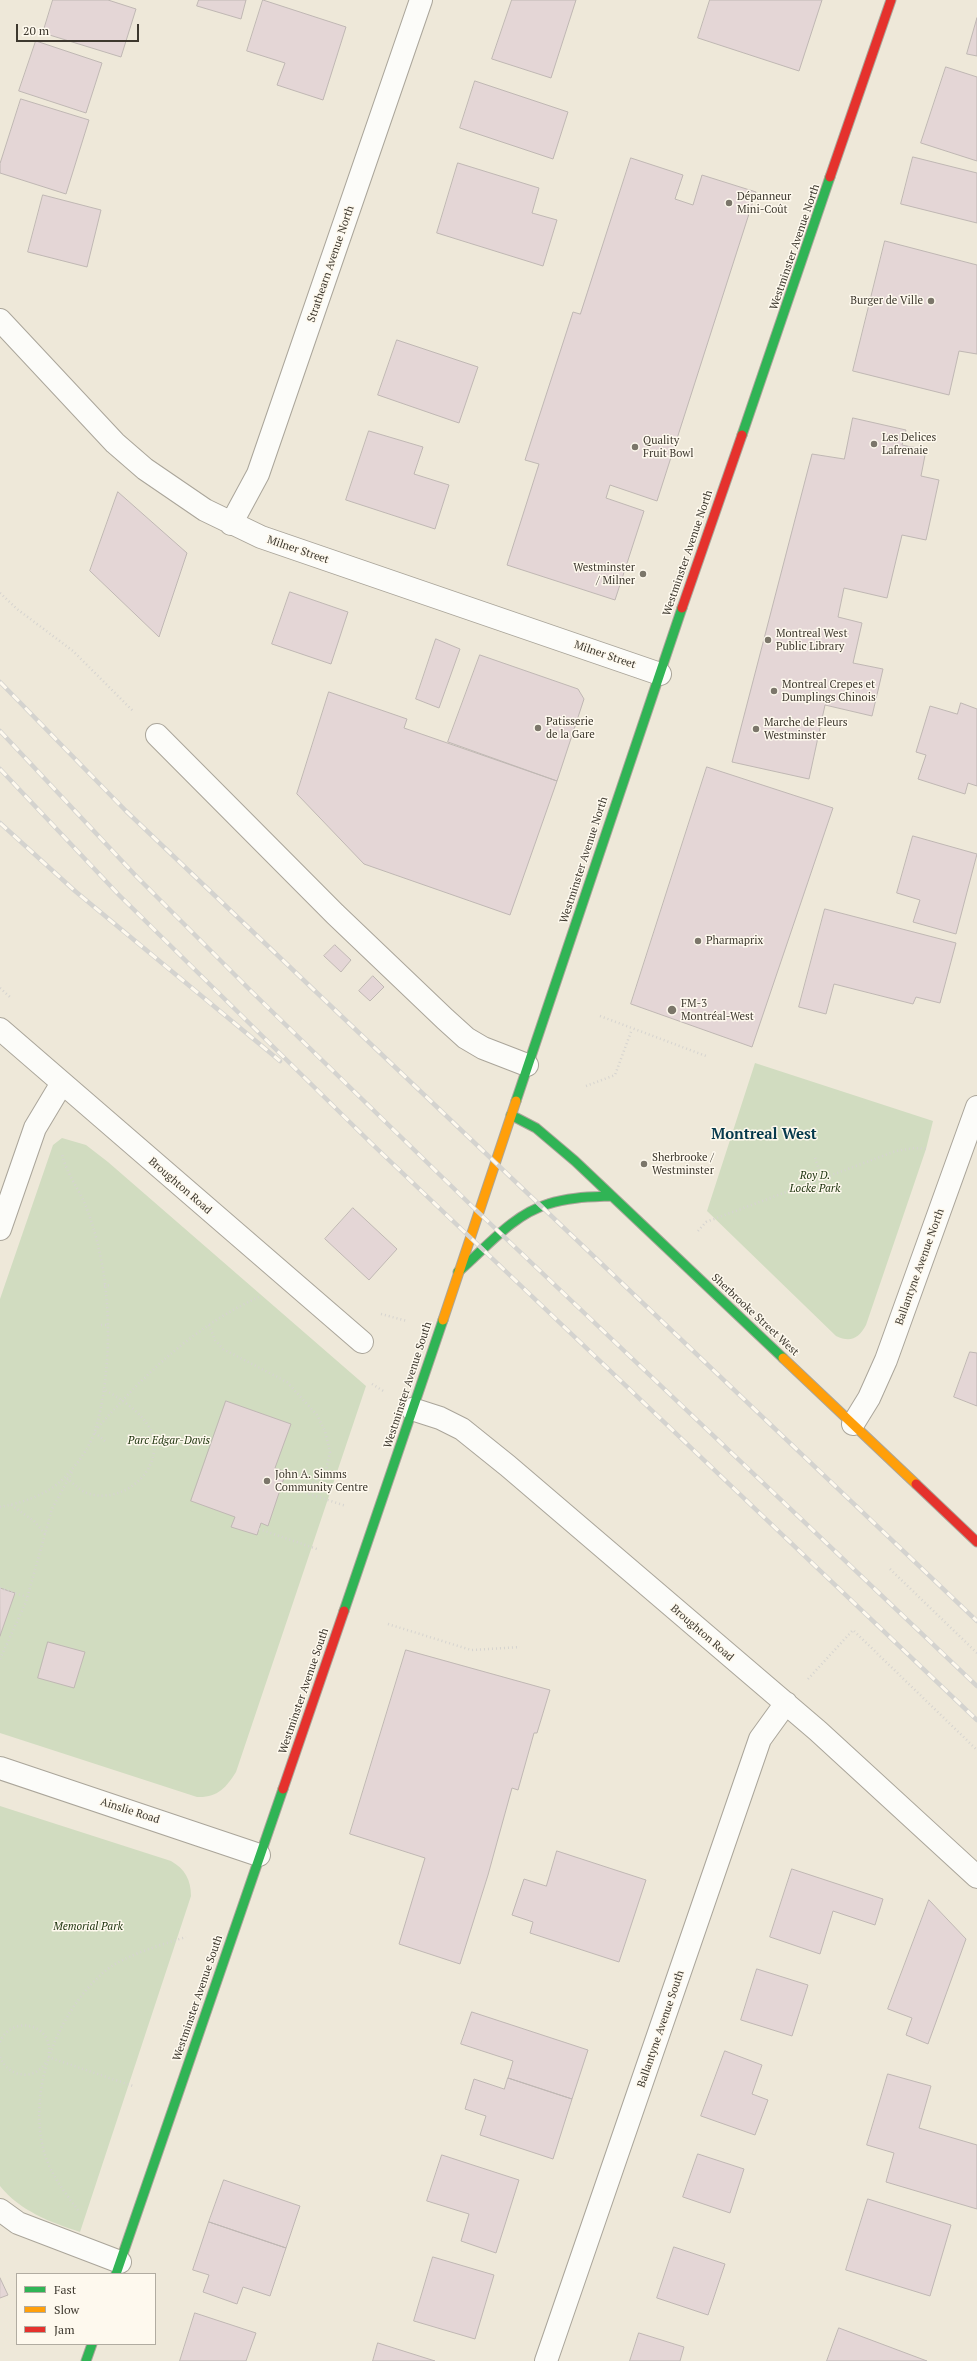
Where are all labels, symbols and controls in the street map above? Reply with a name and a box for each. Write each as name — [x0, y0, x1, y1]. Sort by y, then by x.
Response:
scale bar — [18, 16, 141, 42]
text: 20 m — [23, 23, 49, 38]
street label: Westminster Avenue North — [767, 182, 823, 312]
place label: Dépanneur Mini-Coût — [737, 190, 791, 216]
marker: Dépanneur Mini-Coût — [724, 198, 734, 208]
street label: Strathearn Avenue North — [305, 204, 357, 324]
place label: Burger de Ville — [850, 294, 923, 308]
marker: Burger de Ville — [926, 296, 936, 306]
place label: Les Delices Lafrenaie — [882, 431, 936, 457]
place label: Quality Fruit Bowl — [643, 434, 694, 460]
marker: Les Delices Lafrenaie — [869, 439, 879, 449]
marker: Quality Fruit Bowl — [630, 442, 640, 452]
street label: Westminster Avenue North — [660, 488, 716, 618]
street label: Milner Street — [265, 533, 331, 567]
place label: Westminster / Milner — [573, 561, 635, 587]
marker: Westminster / Milner — [638, 569, 648, 579]
place label: Montreal West Public Library — [776, 627, 847, 653]
marker: Montreal West Public Library — [763, 635, 773, 645]
street label: Milner Street — [572, 638, 638, 672]
place label: Montreal Crepes et Dumplings Chinois — [782, 678, 876, 704]
marker: Montreal Crepes et Dumplings Chinois — [769, 686, 779, 696]
place label: Patisserie de la Gare — [546, 715, 595, 741]
place label: Marche de Fleurs Westminster — [764, 716, 848, 742]
marker: Patisserie de la Gare — [533, 723, 543, 733]
marker: Marche de Fleurs Westminster — [751, 724, 761, 734]
street label: Westminster Avenue North — [557, 795, 611, 925]
place label: Pharmaprix — [706, 934, 763, 948]
marker: Pharmaprix — [693, 936, 703, 946]
place label: FM-3 Montréal-West — [681, 997, 754, 1023]
marker: FM-3 Montréal-West — [666, 1004, 678, 1016]
district label: Montreal West — [711, 1126, 817, 1144]
place label: Sherbrooke / Westminster — [652, 1151, 714, 1177]
street label: Broughton Road — [146, 1155, 214, 1217]
marker: Sherbrooke / Westminster — [639, 1159, 649, 1169]
park label: Roy D. Locke Park — [790, 1169, 840, 1195]
street label: Ballantyne Avenue North — [893, 1207, 947, 1327]
street label: Sherbrooke Street West — [709, 1271, 801, 1359]
street label: Westminster Avenue South — [381, 1320, 435, 1450]
park label: Parc Edgar-Davis — [128, 1434, 210, 1448]
place label: John A. Simms Community Centre — [275, 1468, 368, 1494]
marker: John A. Simms Community Centre — [262, 1476, 272, 1486]
street label: Broughton Road — [668, 1602, 736, 1664]
street label: Westminster Avenue South — [276, 1626, 332, 1756]
street label: Ainslie Road — [99, 1795, 161, 1827]
park label: Memorial Park — [53, 1920, 123, 1934]
street label: Westminster Avenue South — [170, 1933, 226, 2063]
street label: Ballantyne Avenue South — [635, 1969, 687, 2089]
legend — [16, 2273, 156, 2345]
text: Fast — [54, 2282, 76, 2297]
text: Slow — [54, 2302, 79, 2317]
text: Jam — [54, 2322, 75, 2337]

